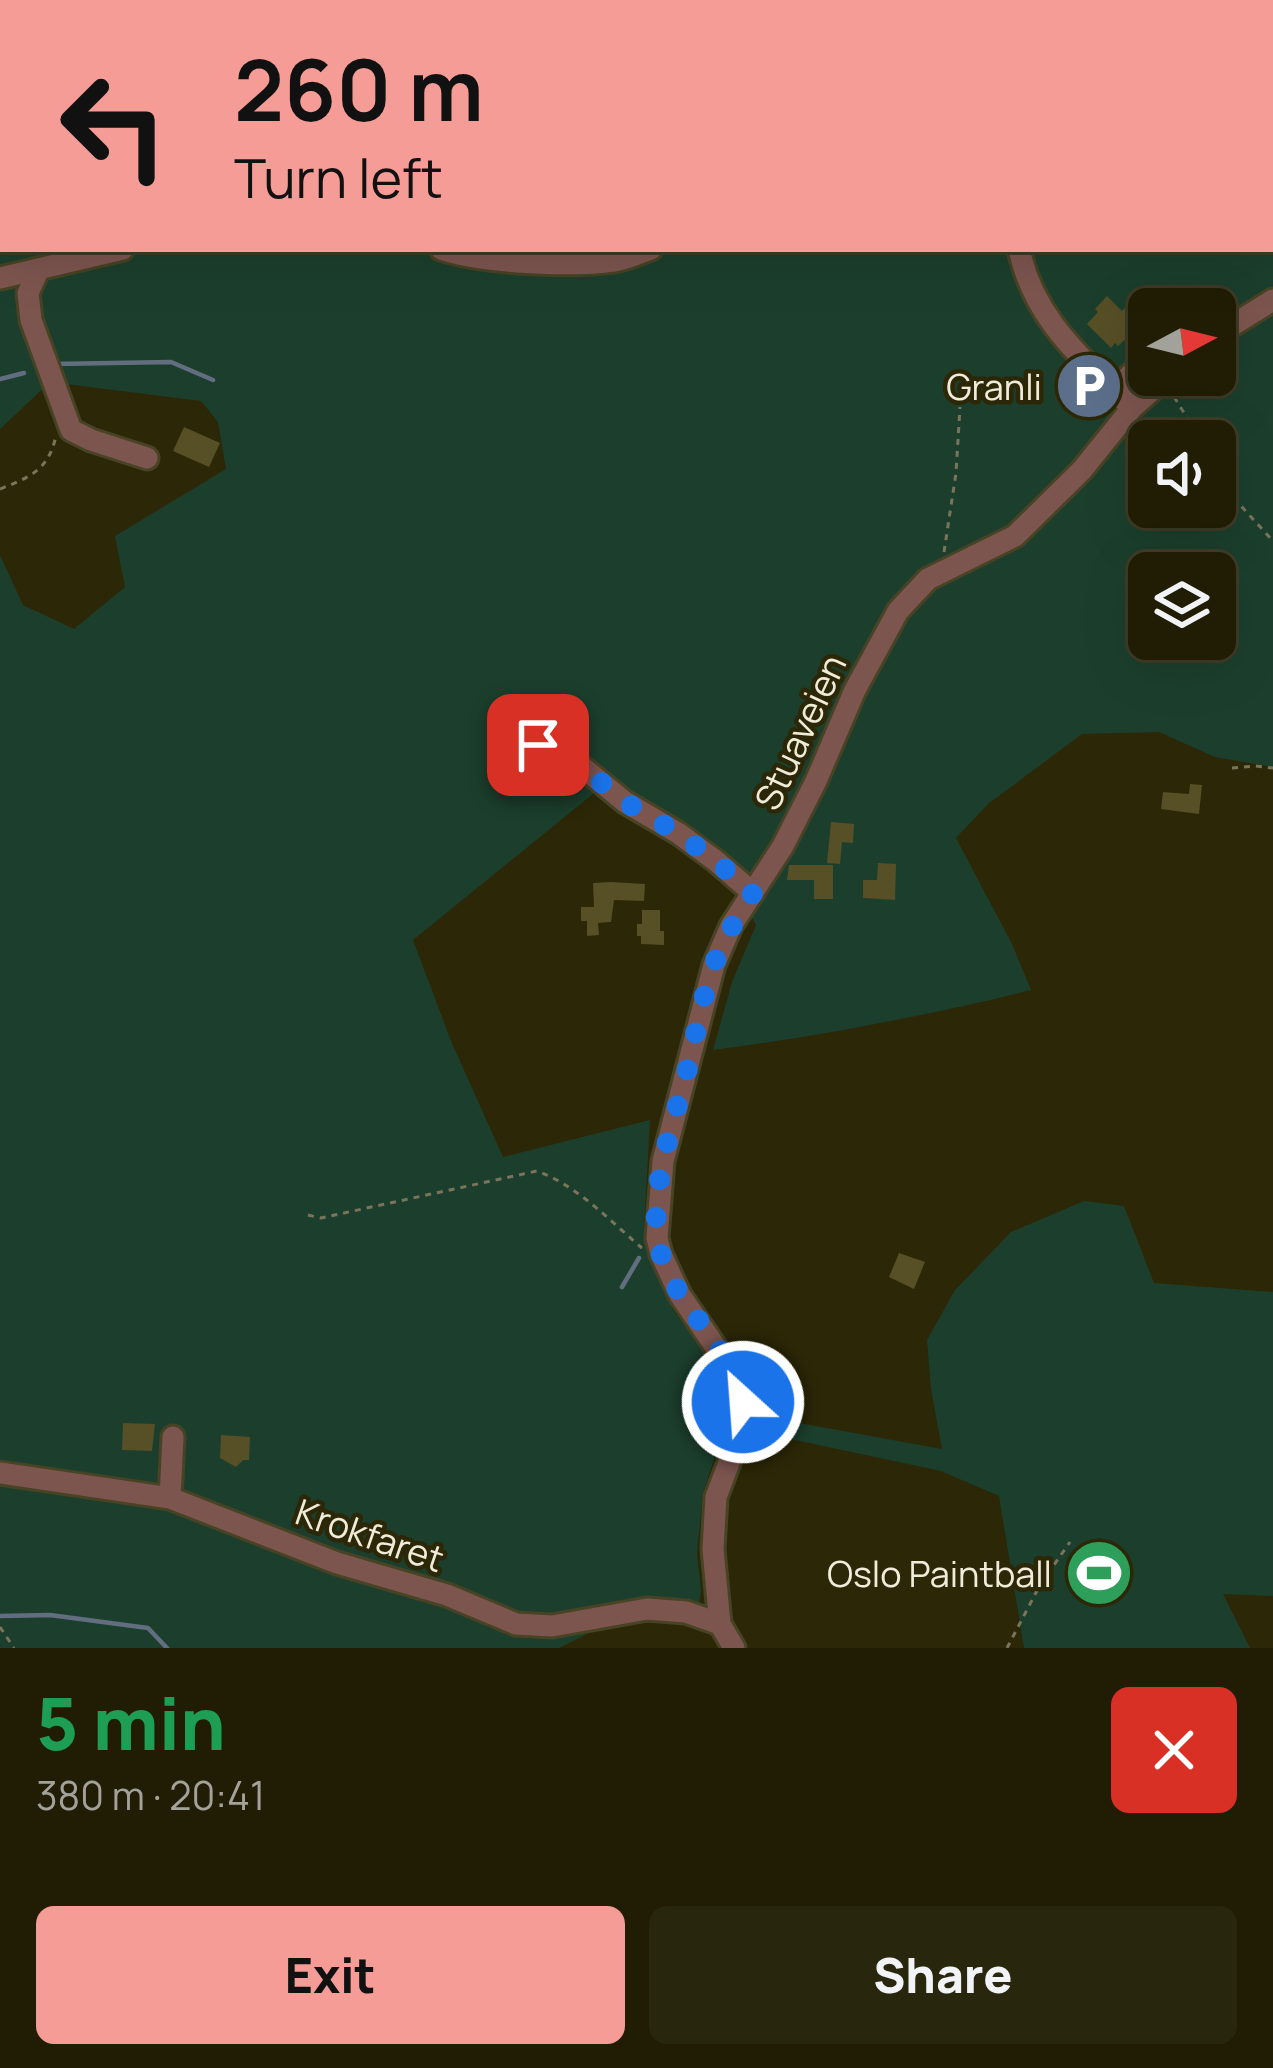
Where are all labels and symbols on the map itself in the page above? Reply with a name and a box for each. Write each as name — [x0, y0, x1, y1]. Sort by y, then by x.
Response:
north arrow — [1128, 288, 1236, 396]
parking icon: Granli — [1054, 351, 1124, 421]
place label: Granli — [946, 362, 1042, 411]
street label: Stuaveien — [743, 646, 857, 818]
pin — [487, 694, 589, 796]
position arrow — [680, 1339, 806, 1465]
street label: Krokfaret — [289, 1487, 451, 1583]
sports icon: Oslo Paintball — [1064, 1538, 1134, 1608]
place label: Oslo Paintball — [827, 1549, 1052, 1598]

